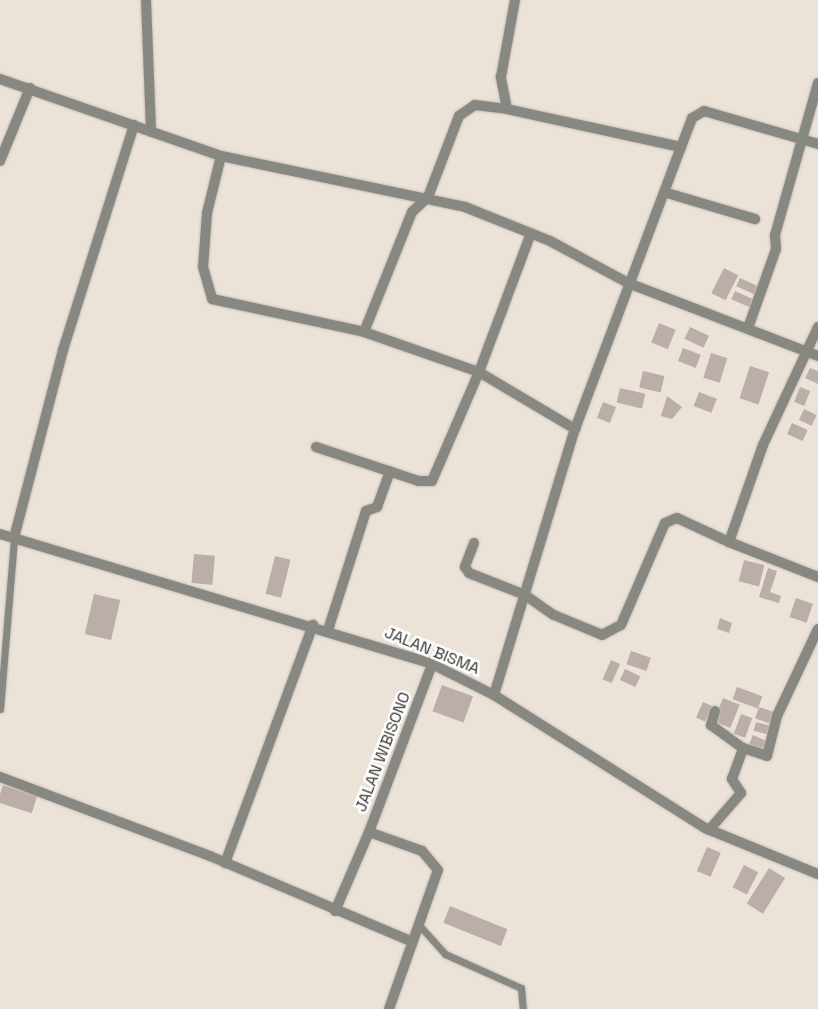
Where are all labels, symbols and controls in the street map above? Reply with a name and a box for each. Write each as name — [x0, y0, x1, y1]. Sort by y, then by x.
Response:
street label: JALAN BISMA — [382, 623, 482, 679]
street label: JALAN WIBISONO — [351, 689, 415, 815]

